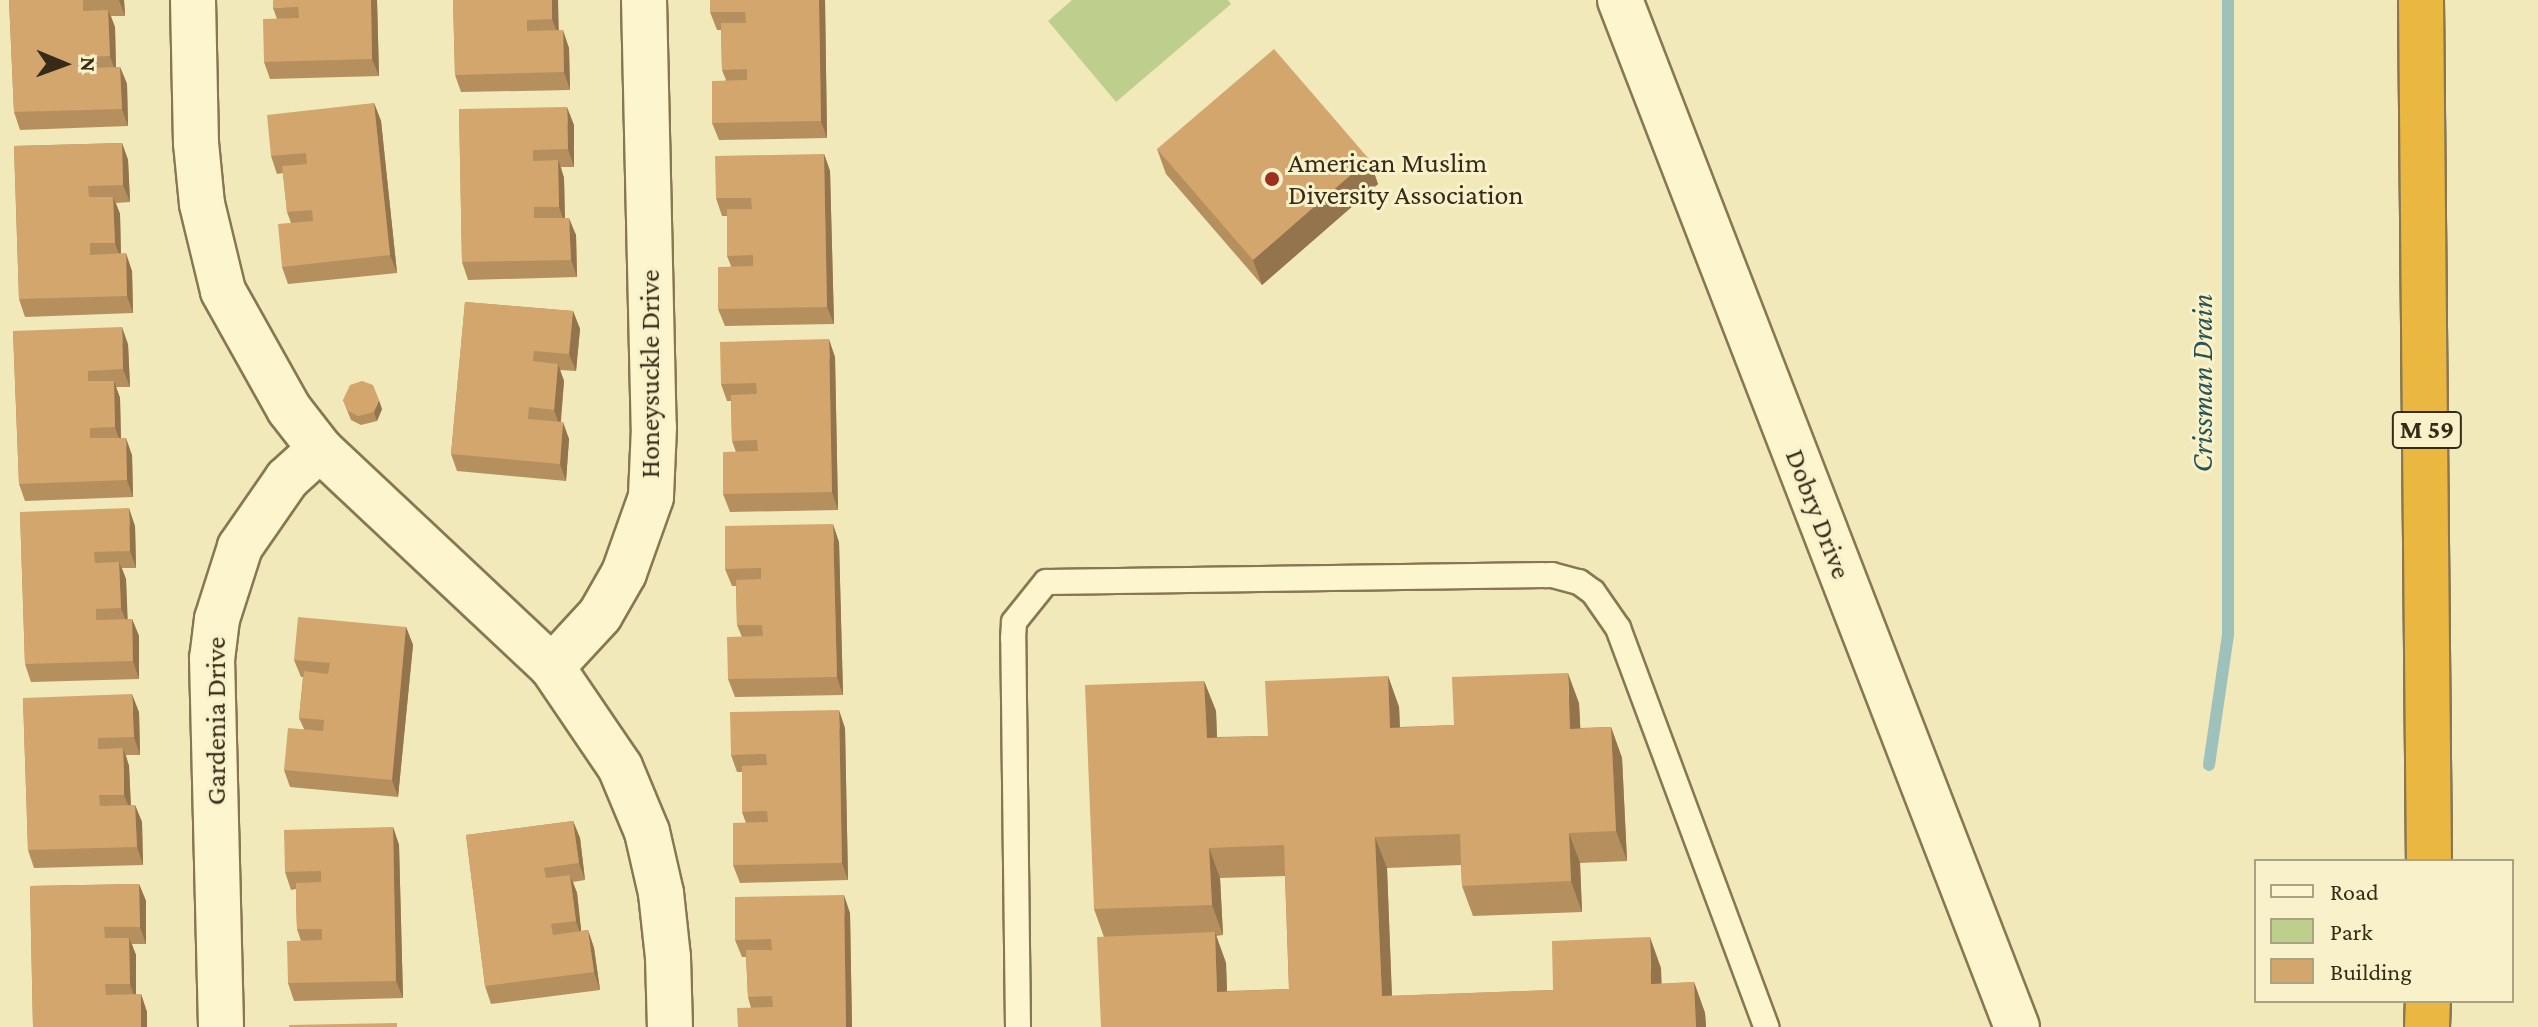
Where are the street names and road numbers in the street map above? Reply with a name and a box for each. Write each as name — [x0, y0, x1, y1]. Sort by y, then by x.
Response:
street label: Honeysuckle Drive — [633, 270, 667, 478]
road number: M 59 — [2391, 408, 2463, 452]
street label: Dobry Drive — [1778, 445, 1858, 583]
street label: Gardenia Drive — [199, 637, 233, 805]

